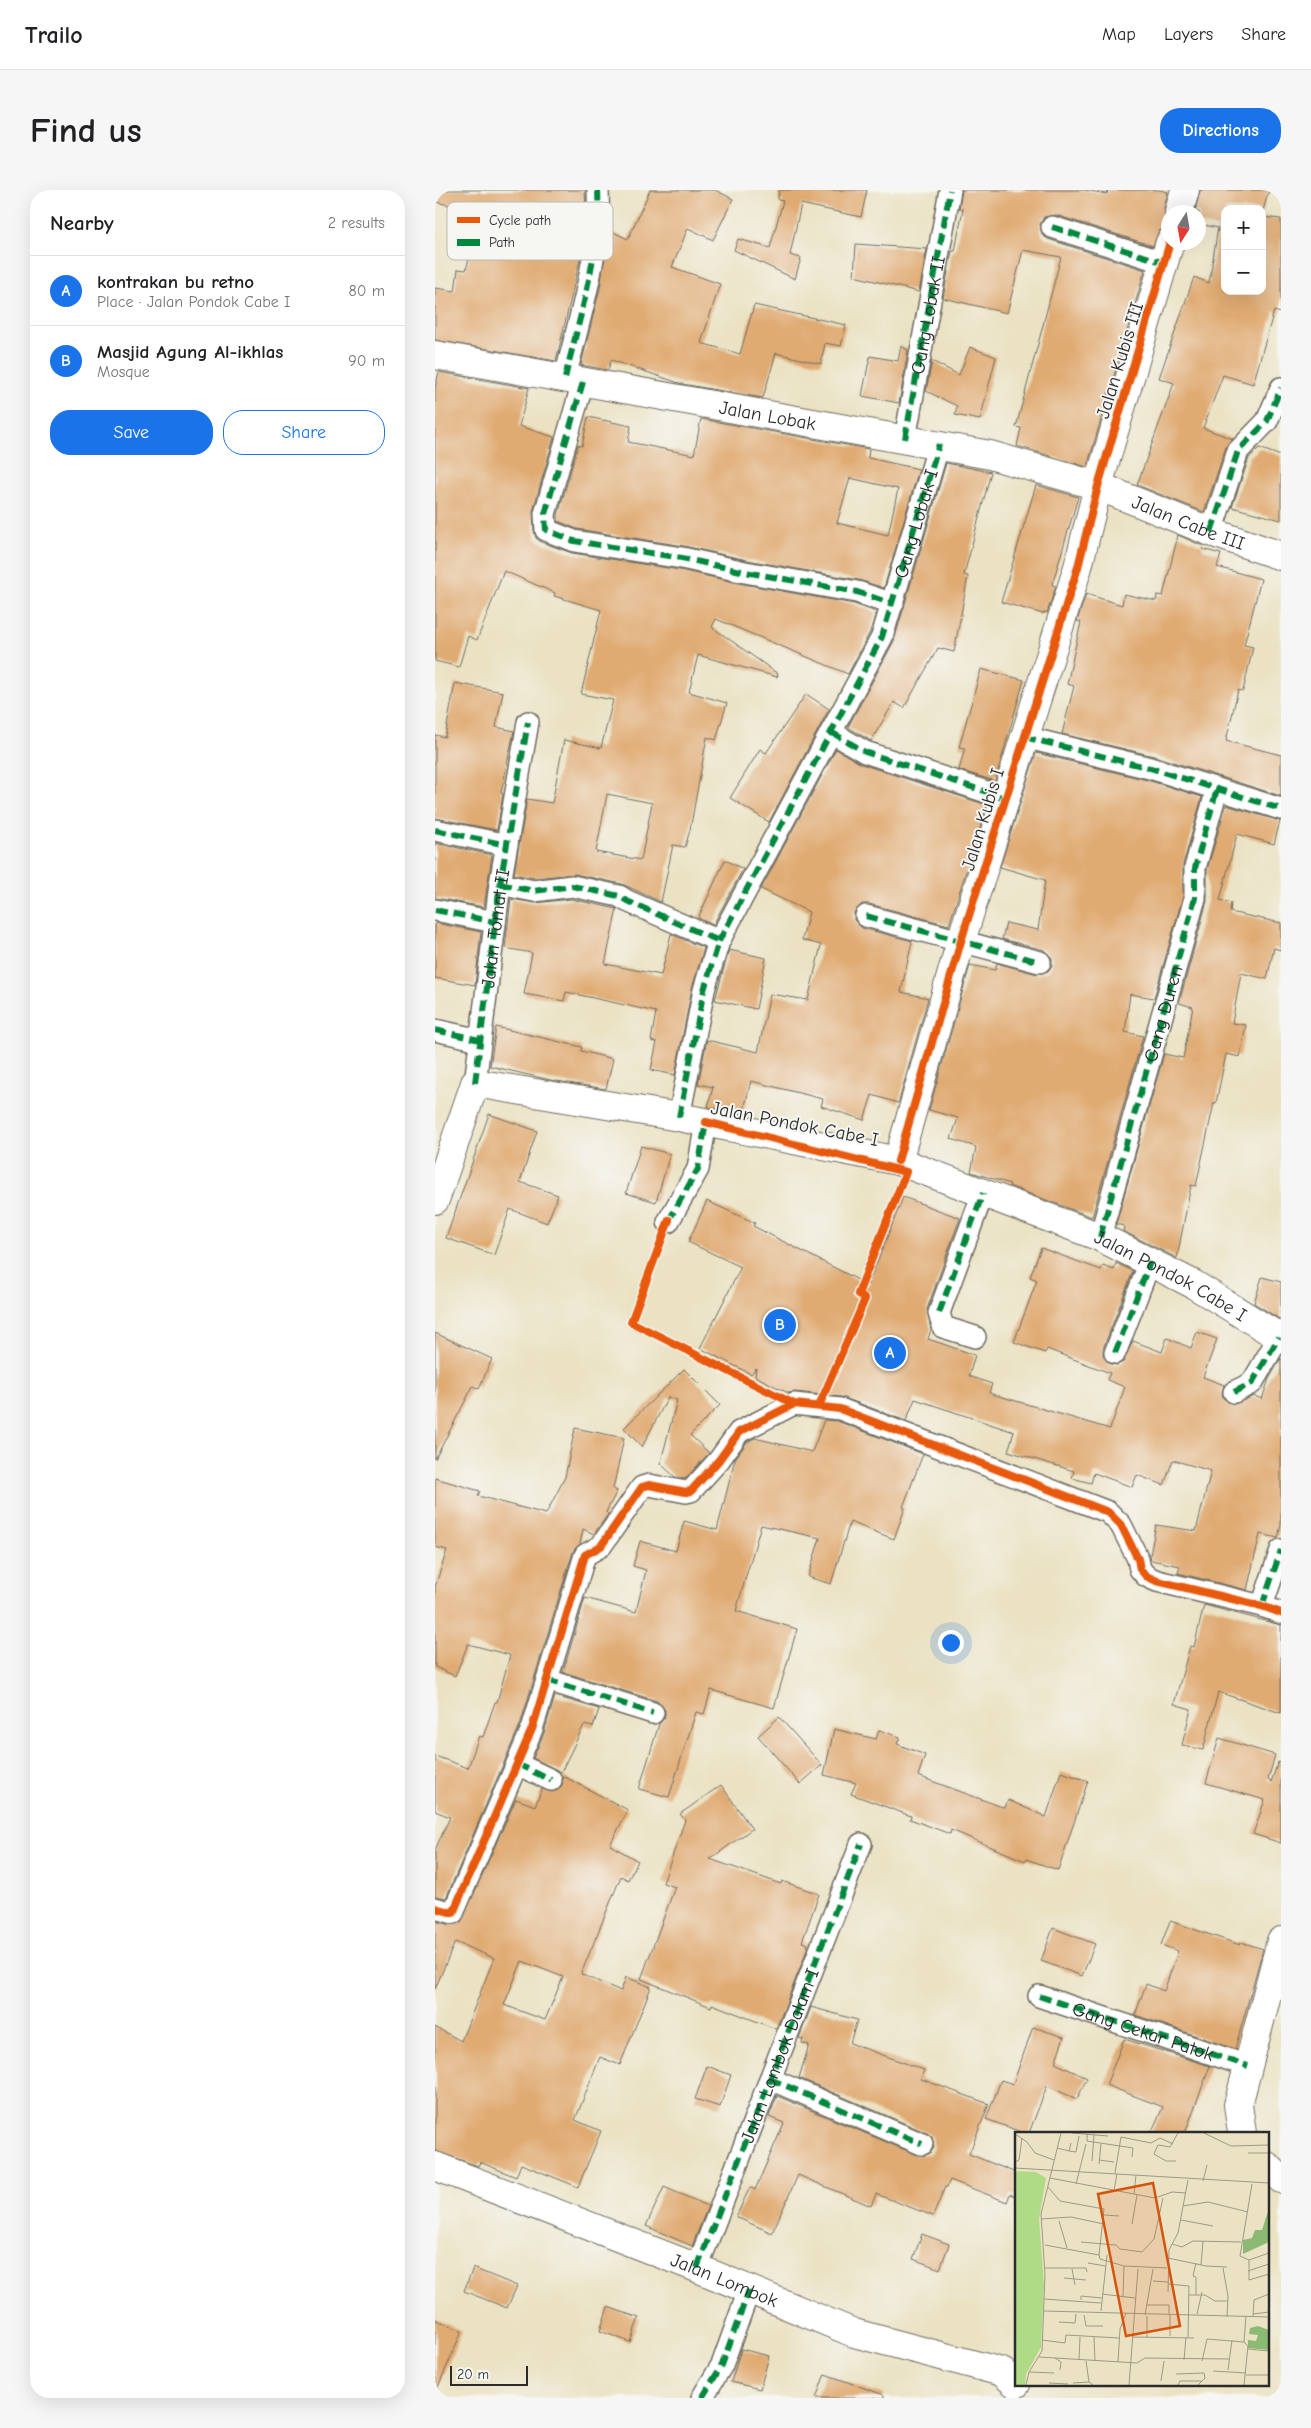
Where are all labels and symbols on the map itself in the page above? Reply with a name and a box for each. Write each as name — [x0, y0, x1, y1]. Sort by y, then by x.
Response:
legend — [447, 202, 613, 260]
north arrow — [1161, 205, 1206, 250]
text: Cycle path — [489, 212, 551, 229]
text: Path — [489, 234, 515, 251]
street label: Gang Lobak II — [907, 254, 950, 376]
street label: Jalan Kubis III — [1092, 299, 1148, 421]
street label: Jalan Lobak — [717, 396, 818, 436]
street label: Gang Lobak I — [890, 467, 943, 581]
street label: Jalan Cabe III — [1129, 491, 1248, 555]
street label: Jalan Kubis I — [957, 765, 1009, 873]
street label: Jalan Tomat II — [477, 867, 514, 989]
street label: Gang Duren — [1140, 963, 1188, 1065]
street label: Jalan Pondok Cabe I — [709, 1097, 881, 1151]
street label: Jalan Pondok Cabe I — [1091, 1226, 1251, 1326]
pin: B — [764, 1306, 796, 1344]
pin: A — [874, 1334, 906, 1372]
your location — [938, 1630, 964, 1656]
street label: Jalan Lombok Dalam I — [736, 1965, 824, 2146]
street label: Gang Cekar Patok — [1069, 1998, 1217, 2066]
inset map — [1015, 2132, 1269, 2386]
street label: Jalan Lombok — [667, 2249, 782, 2313]
scale bar — [450, 2363, 527, 2386]

